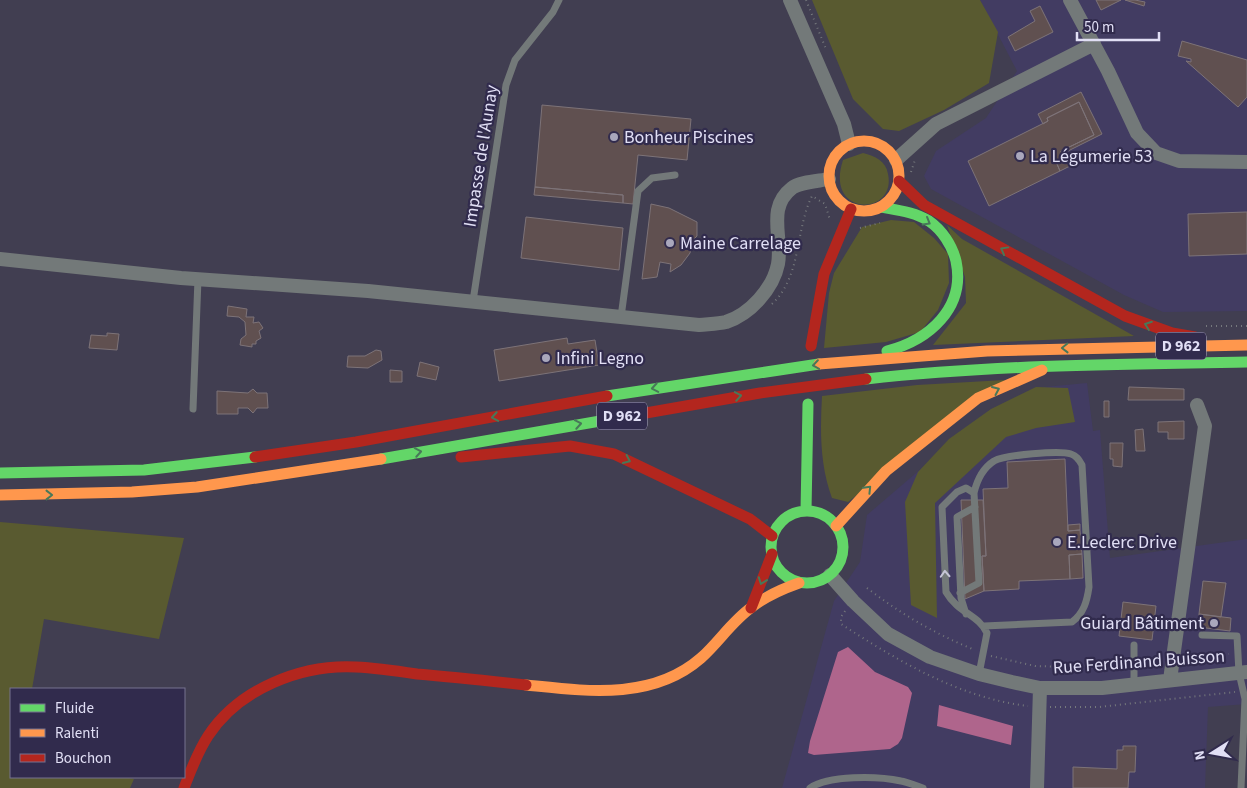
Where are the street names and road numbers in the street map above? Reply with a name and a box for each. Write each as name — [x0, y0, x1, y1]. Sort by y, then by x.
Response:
street label: Impasse de l'Aunay — [457, 83, 505, 229]
road number: D 962 — [1156, 332, 1206, 360]
road number: D 962 — [597, 402, 647, 430]
street label: Rue Ferdinand Buisson — [1052, 644, 1226, 680]

